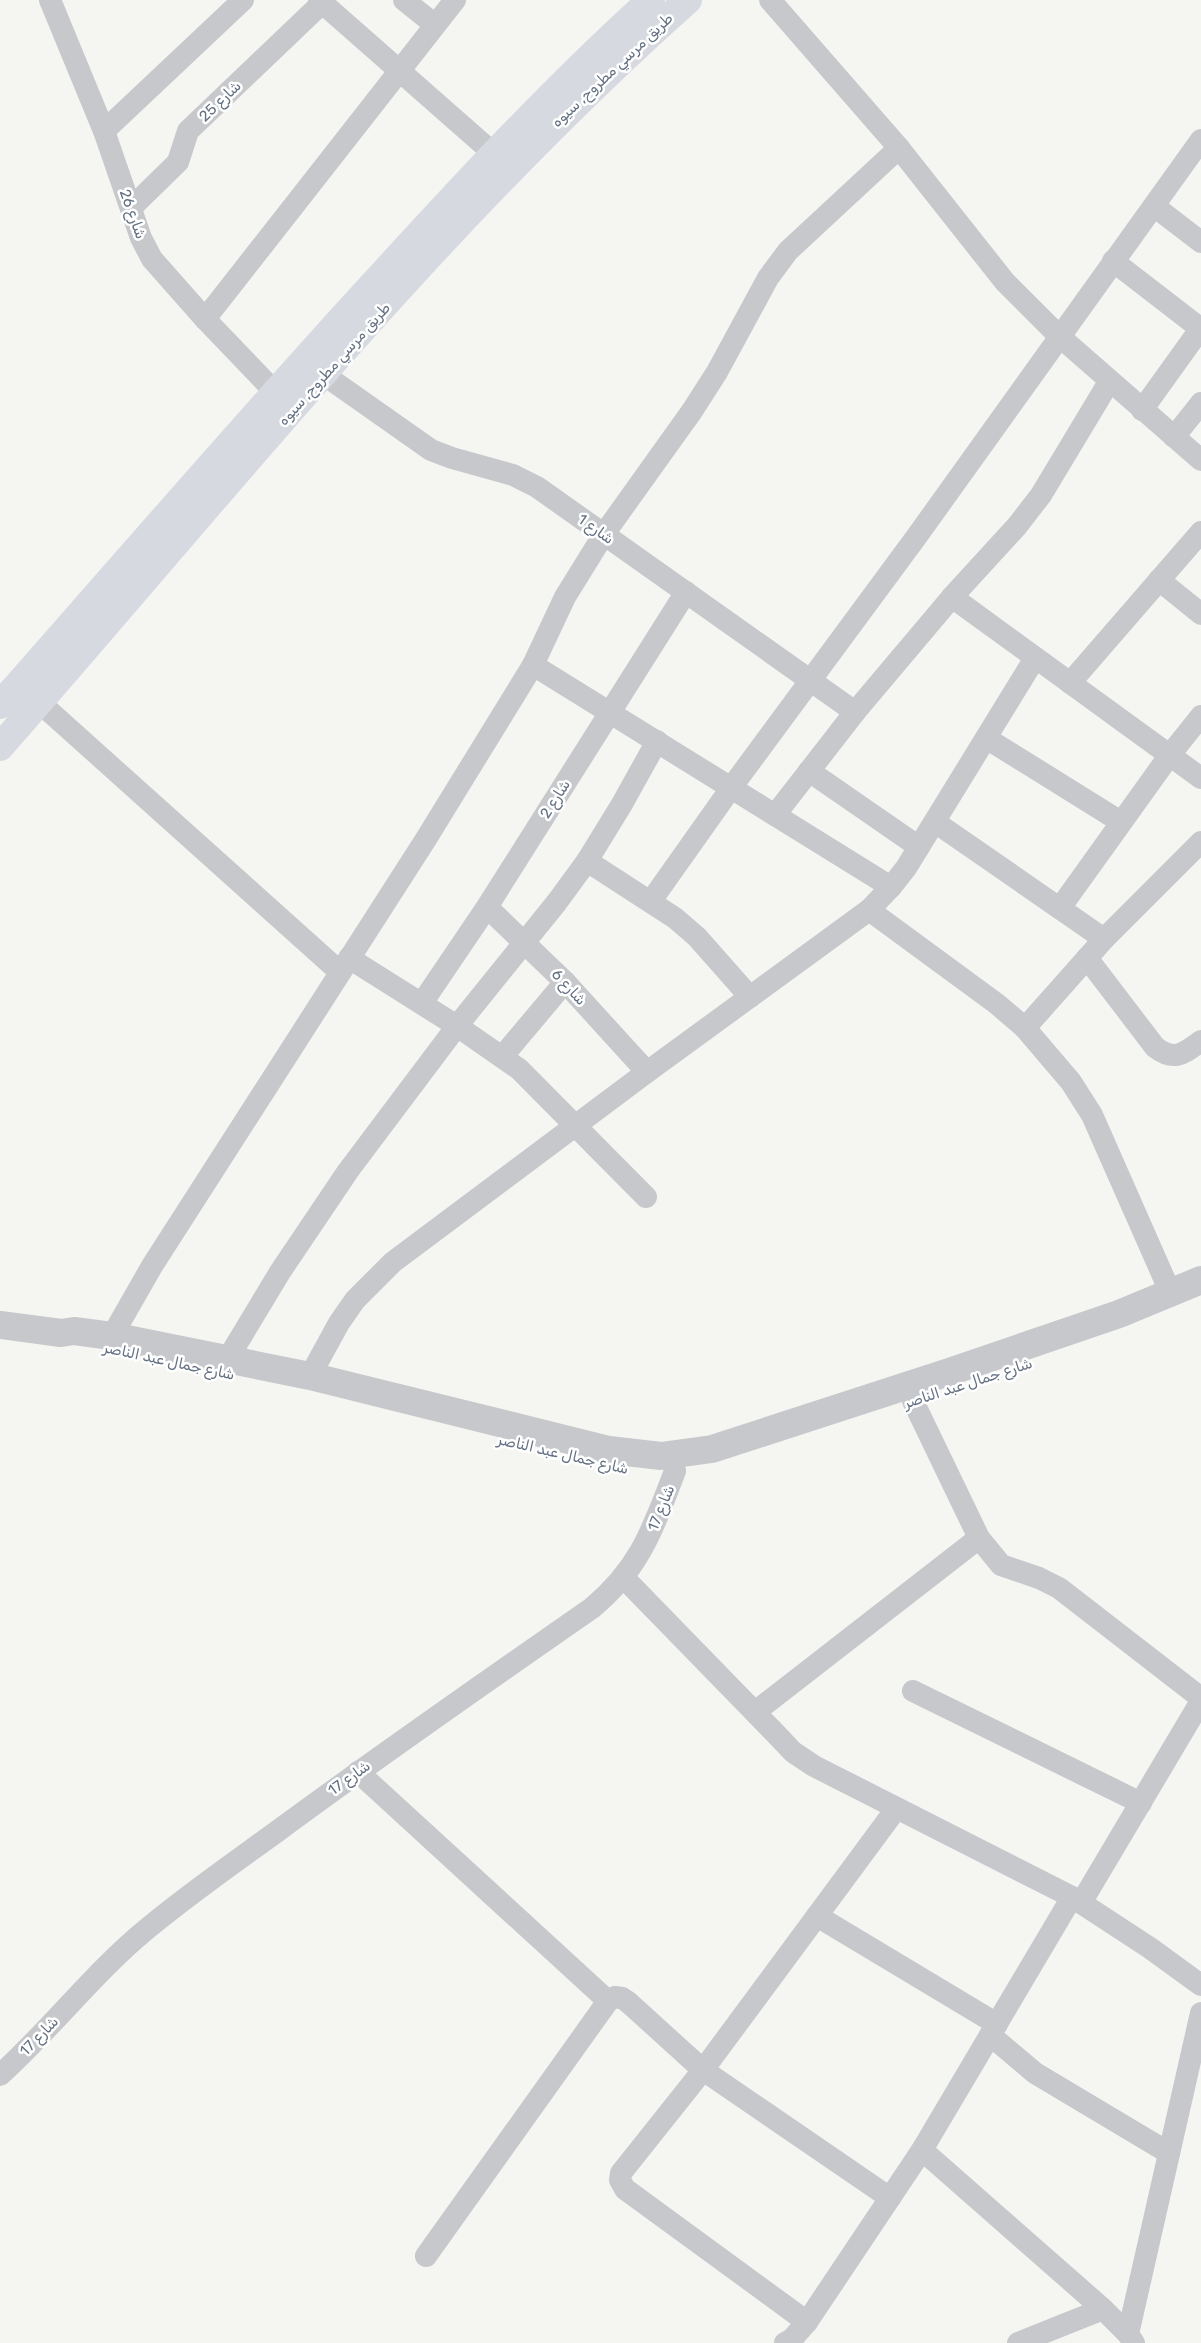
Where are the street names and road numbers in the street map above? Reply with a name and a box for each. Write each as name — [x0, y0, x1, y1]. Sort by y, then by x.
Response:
street label: طريق مرسي مطروح, سيوه — [548, 9, 678, 133]
street label: شارع 25 — [195, 77, 246, 127]
street label: شارع 26 — [114, 187, 150, 242]
street label: طريق مرسي مطروح, سيوه — [274, 299, 396, 431]
street label: شارع 1 — [573, 510, 618, 549]
street label: شارع 2 — [536, 776, 576, 823]
street label: شارع 6 — [546, 965, 590, 1010]
street label: شارع جمال عبد الناصر — [100, 1338, 236, 1386]
street label: شارع جمال عبد الناصر — [901, 1354, 1035, 1414]
street label: شارع جمال عبد الناصر — [494, 1430, 630, 1480]
street label: شارع 17 — [644, 1483, 680, 1534]
street label: شارع 17 — [324, 1757, 375, 1801]
street label: شارع 17 — [16, 2013, 63, 2061]

